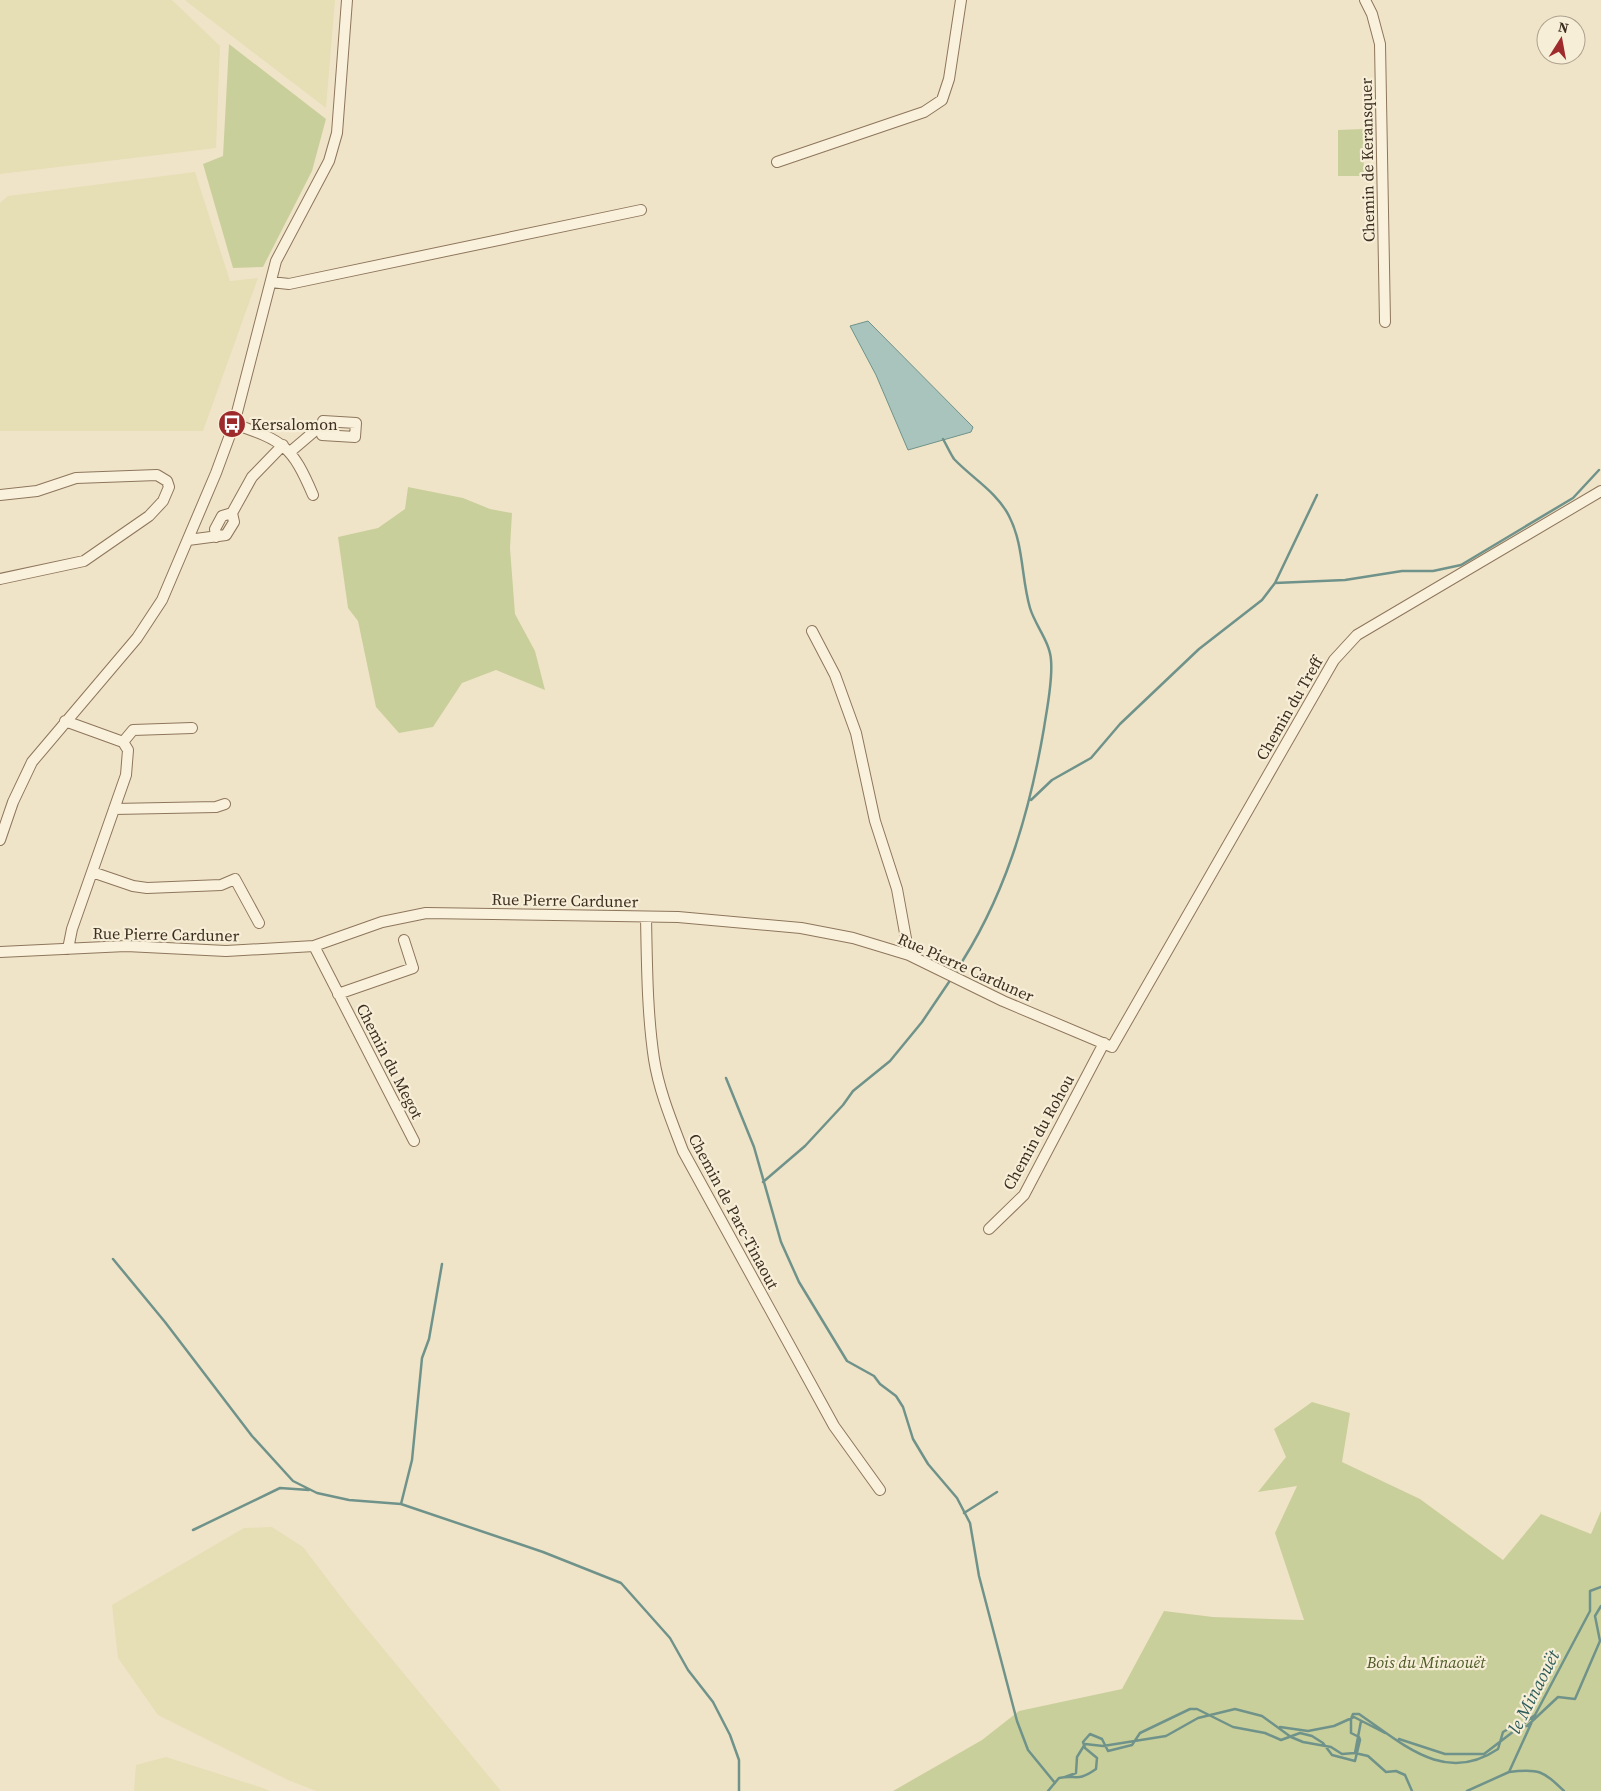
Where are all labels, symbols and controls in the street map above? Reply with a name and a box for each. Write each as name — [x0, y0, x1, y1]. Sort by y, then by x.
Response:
north arrow — [1536, 15, 1586, 65]
text: N — [1557, 16, 1570, 38]
street label: Chemin de Keransquer — [1355, 77, 1379, 242]
bus stop icon: Kersalomon — [217, 409, 247, 439]
place label: Kersalomon — [251, 413, 338, 435]
street label: Chemin du Treff — [1250, 651, 1328, 764]
street label: Rue Pierre Carduner — [491, 888, 639, 912]
street label: Rue Pierre Carduner — [92, 922, 240, 946]
street label: Rue Pierre Carduner — [895, 927, 1038, 1007]
street label: Chemin du Megot — [351, 1000, 429, 1123]
street label: Chemin du Rohou — [997, 1070, 1079, 1194]
street label: Chemin de Parc-Tinaout — [684, 1129, 785, 1293]
water label: le Minaouët — [1502, 1645, 1566, 1738]
park label: Bois du Minaouët — [1366, 1651, 1486, 1673]

